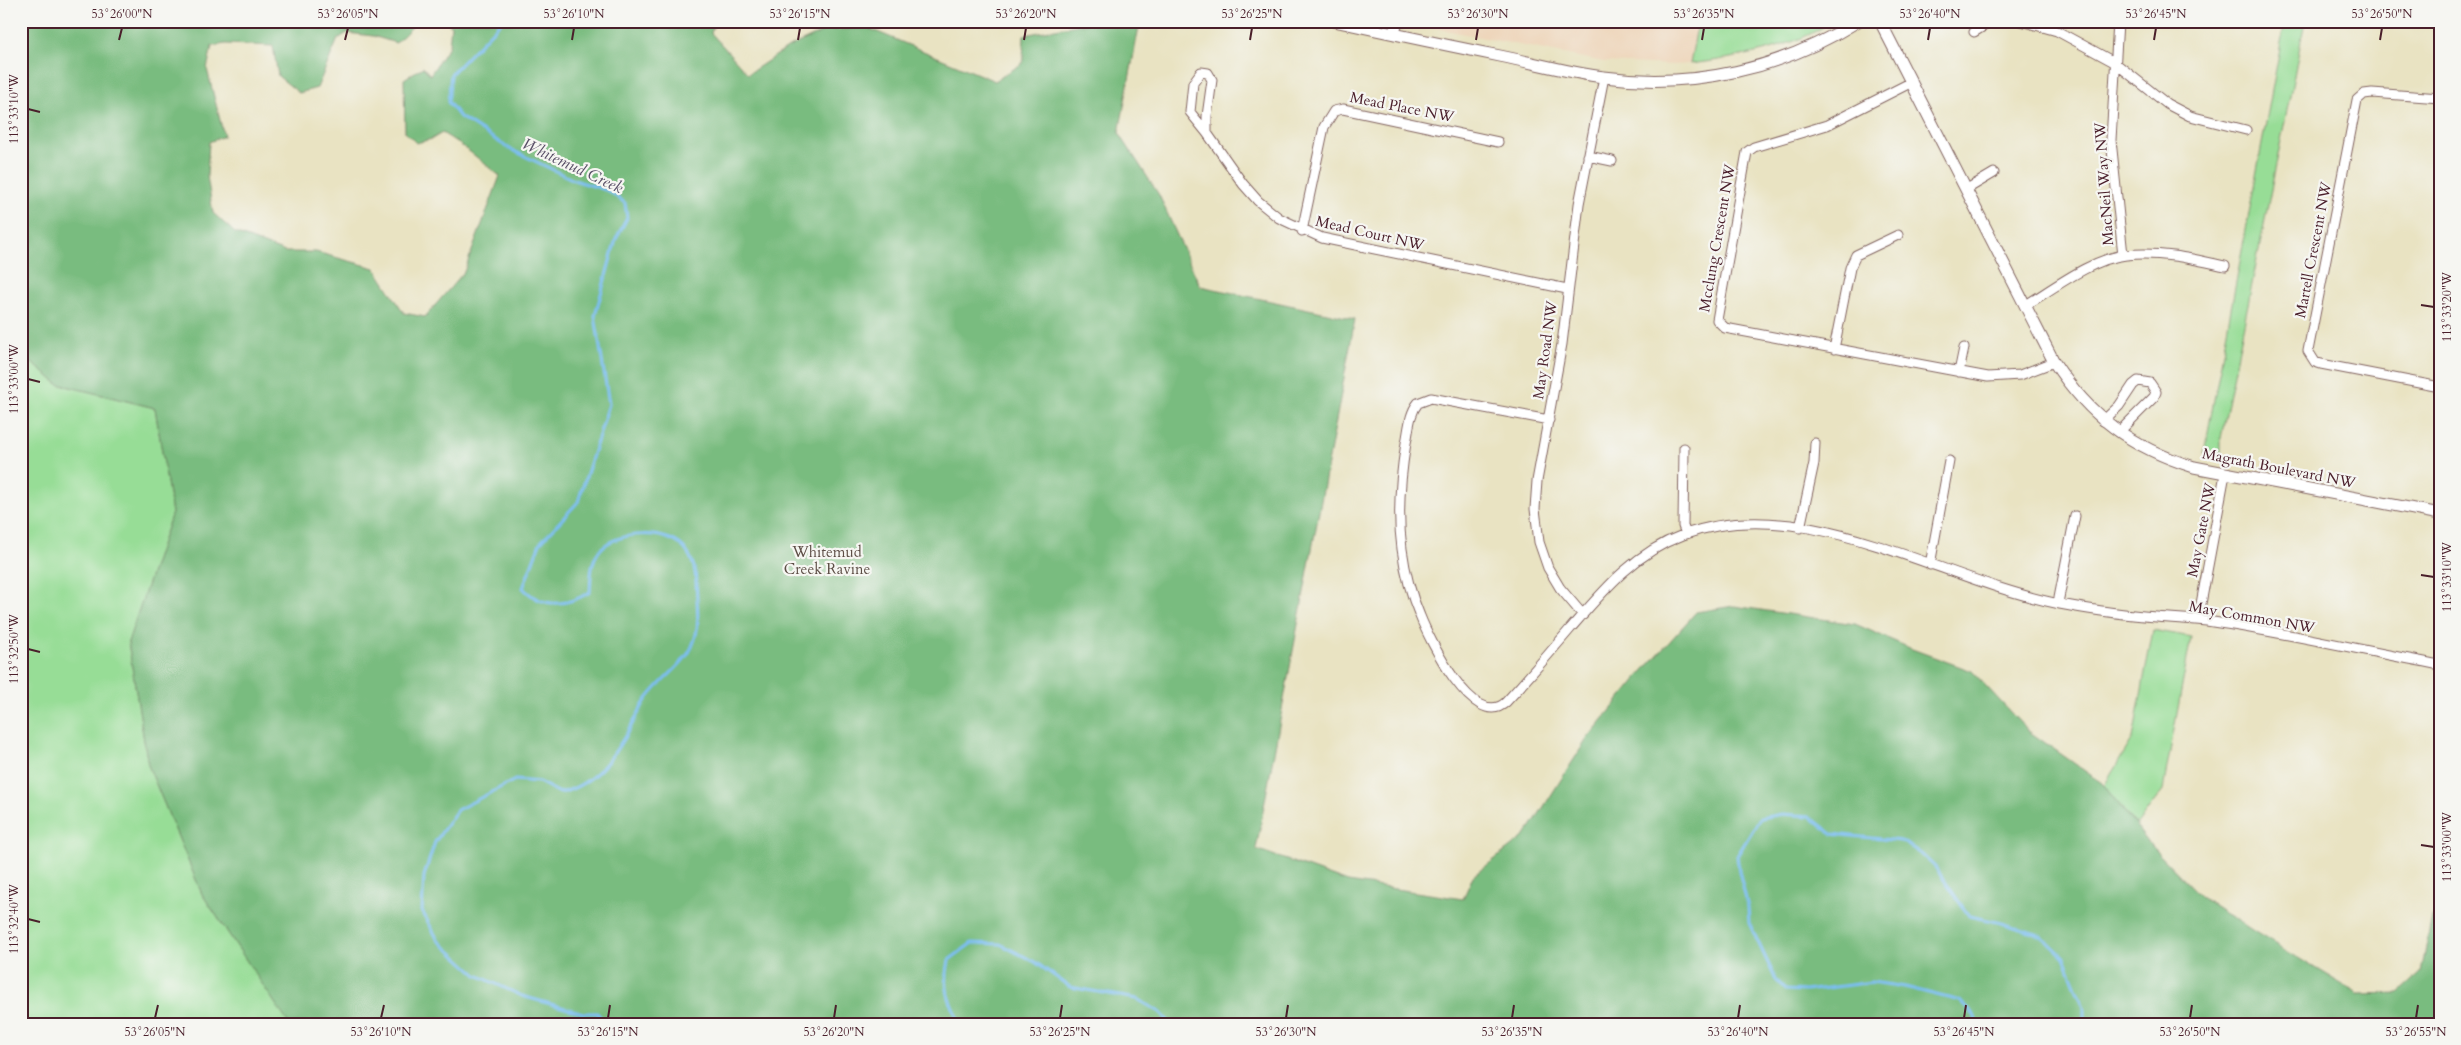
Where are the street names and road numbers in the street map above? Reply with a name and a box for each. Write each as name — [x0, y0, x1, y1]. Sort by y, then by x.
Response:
street label: Mead Place NW — [1348, 87, 1456, 127]
street label: MacNeil Way NW — [2090, 121, 2118, 246]
street label: Mcclung Crescent NW — [1694, 162, 1740, 314]
street label: Martell Crescent NW — [2290, 180, 2336, 320]
street label: Mead Court NW — [1314, 211, 1427, 255]
street label: May Road NW — [1528, 299, 1562, 400]
street label: Magrath Boulevard NW — [2200, 443, 2358, 493]
street label: May Gate NW — [2182, 481, 2220, 579]
street label: May Common NW — [2187, 596, 2317, 638]

